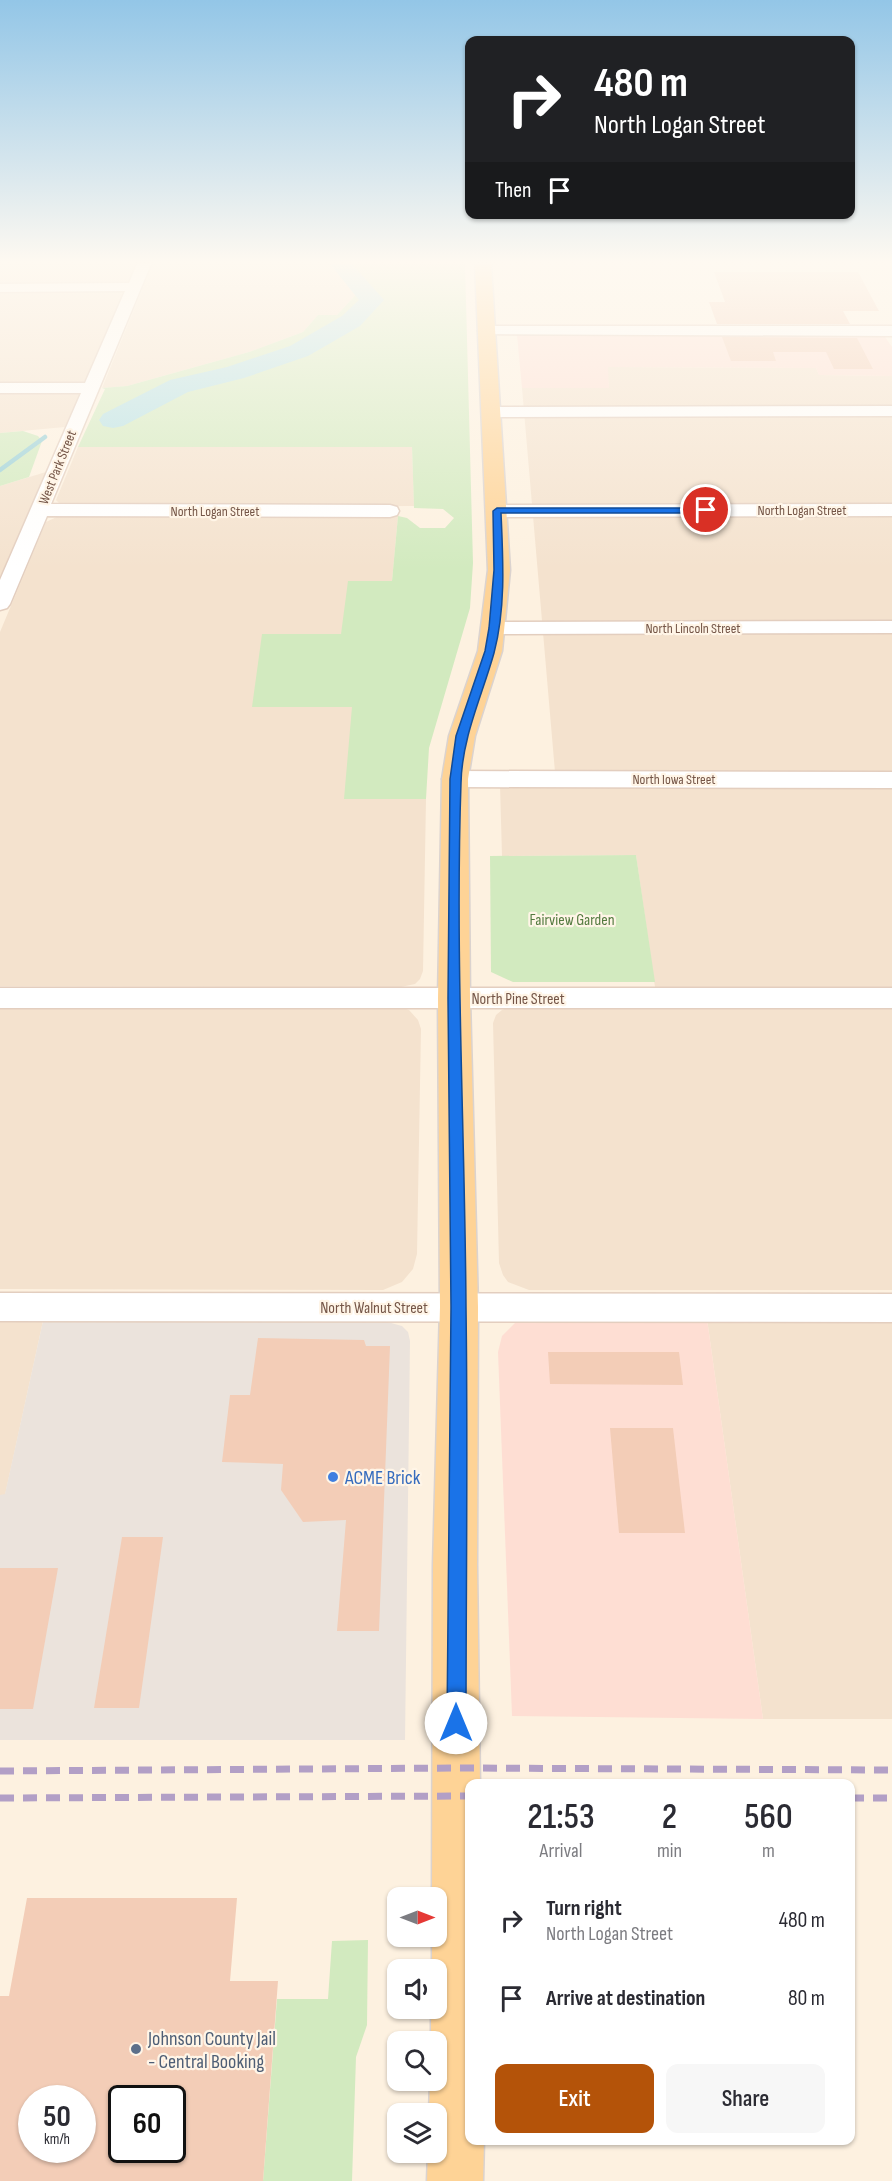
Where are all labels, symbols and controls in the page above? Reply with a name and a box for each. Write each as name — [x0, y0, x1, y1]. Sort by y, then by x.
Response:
text: 480 m — [594, 58, 688, 109]
icon: right — [495, 60, 573, 138]
text: North Logan Street — [594, 109, 766, 141]
icon: arrive — [543, 174, 576, 207]
text: Then — [495, 177, 531, 204]
street label: West Park Street — [35, 428, 80, 507]
pin — [680, 484, 731, 535]
icon: arrive — [689, 493, 722, 526]
street label: North Logan Street — [758, 502, 846, 519]
street label: North Logan Street — [171, 503, 259, 520]
street label: North Lincoln Street — [645, 620, 741, 637]
street label: North Iowa Street — [632, 771, 716, 788]
park label: Fairview Garden — [529, 911, 615, 930]
street label: North Pine Street — [471, 990, 565, 1009]
street label: North Walnut Street — [320, 1299, 428, 1318]
place label: ACME Brick — [344, 1466, 421, 1490]
marker: ACME Brick — [326, 1470, 340, 1484]
position arrow — [424, 1691, 488, 1755]
text: 21:53 — [527, 1796, 595, 1839]
text: 2 — [662, 1796, 677, 1839]
text: 560 — [744, 1796, 793, 1839]
text: Arrival — [539, 1839, 582, 1863]
text: min — [657, 1839, 682, 1863]
text: m — [762, 1839, 775, 1863]
north arrow — [387, 1887, 447, 1947]
map controls — [387, 1887, 447, 2163]
text: Turn right — [546, 1895, 622, 1922]
icon: right — [495, 1904, 528, 1937]
text: 480 m — [779, 1907, 825, 1934]
text: North Logan Street — [546, 1922, 673, 1946]
button: sound — [387, 1959, 447, 2019]
icon: arrive — [495, 1982, 528, 2015]
text: Arrive at destination — [546, 1985, 705, 2012]
text: 80 m — [788, 1985, 825, 2012]
place label: Johnson County Jail - Central Booking — [147, 2027, 276, 2074]
button: search — [387, 2031, 447, 2091]
marker: Johnson County Jail - Central Booking — [129, 2042, 143, 2056]
button: Exit — [495, 2064, 654, 2133]
button: Share — [666, 2064, 825, 2133]
speed limit sign: 60 — [108, 2085, 186, 2163]
text: 50 — [43, 2099, 71, 2135]
button: layers — [387, 2103, 447, 2163]
text: km/h — [44, 2130, 70, 2149]

